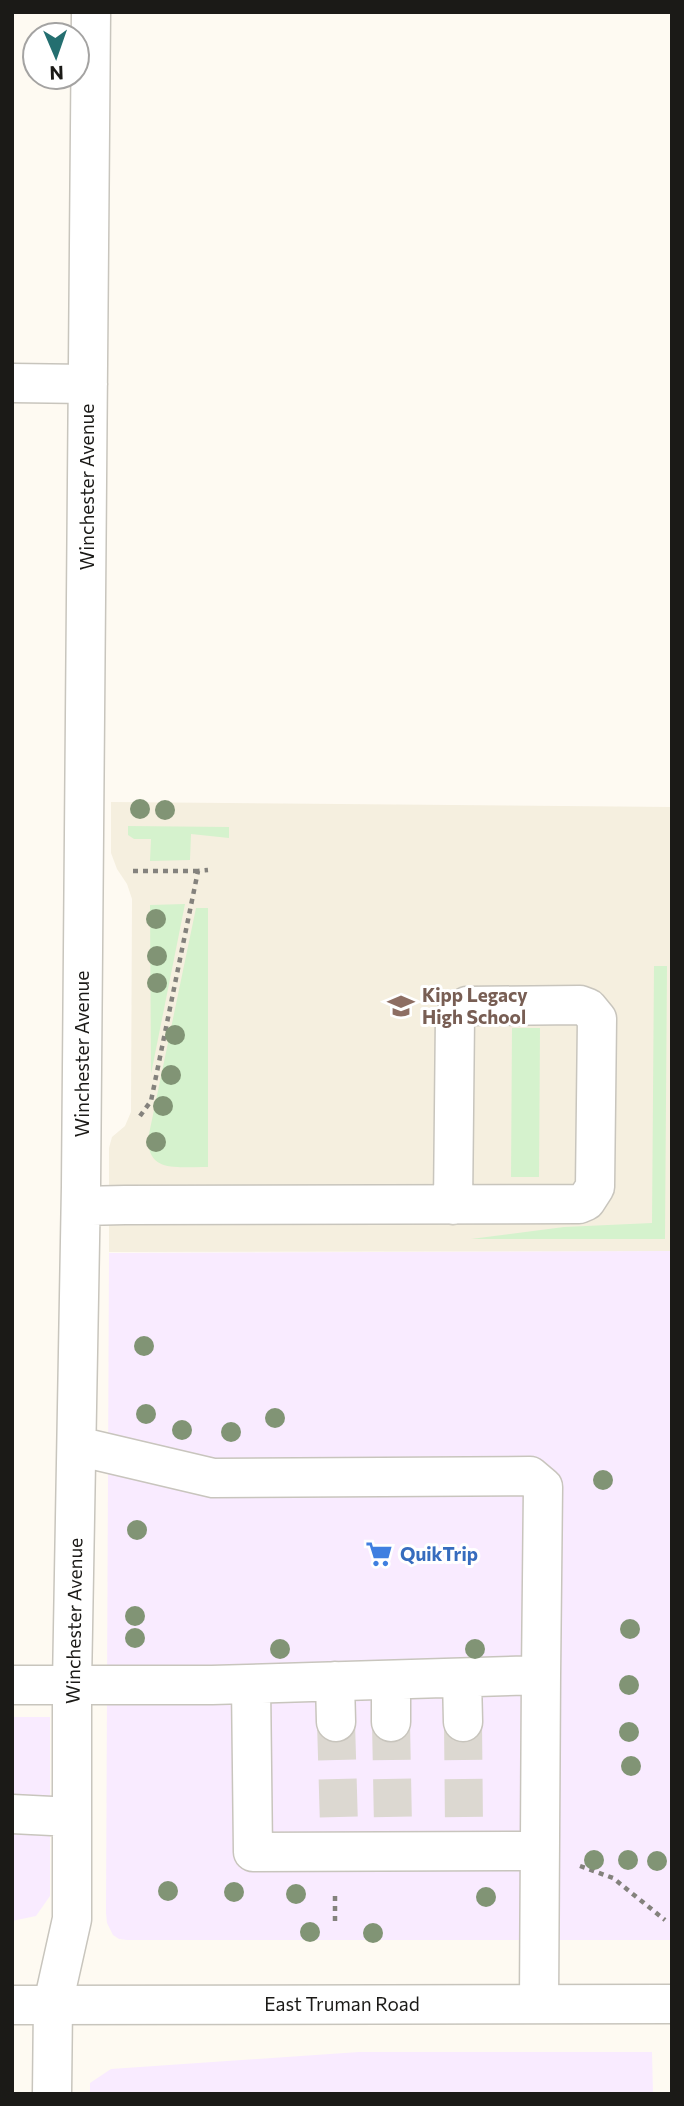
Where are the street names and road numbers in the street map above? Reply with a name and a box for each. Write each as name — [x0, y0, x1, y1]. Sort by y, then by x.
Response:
street label: Winchester Avenue — [75, 404, 98, 570]
street label: Winchester Avenue — [70, 971, 93, 1137]
street label: Winchester Avenue — [61, 1538, 86, 1704]
street label: East Truman Road — [264, 1992, 420, 2015]

